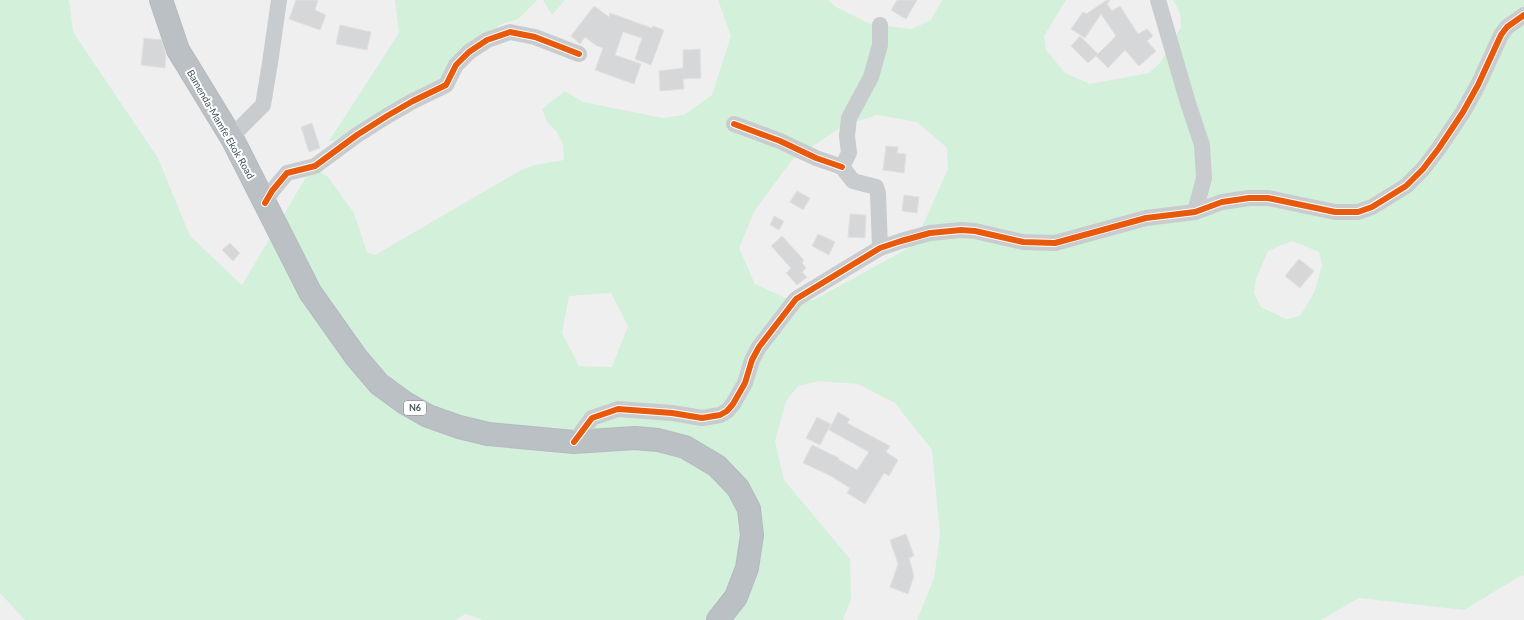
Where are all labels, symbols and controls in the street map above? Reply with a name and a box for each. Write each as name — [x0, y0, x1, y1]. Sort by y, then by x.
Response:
street label: Bamenda-Mamfe Ekok Road — [185, 67, 257, 181]
road number: N6 — [404, 401, 426, 415]

